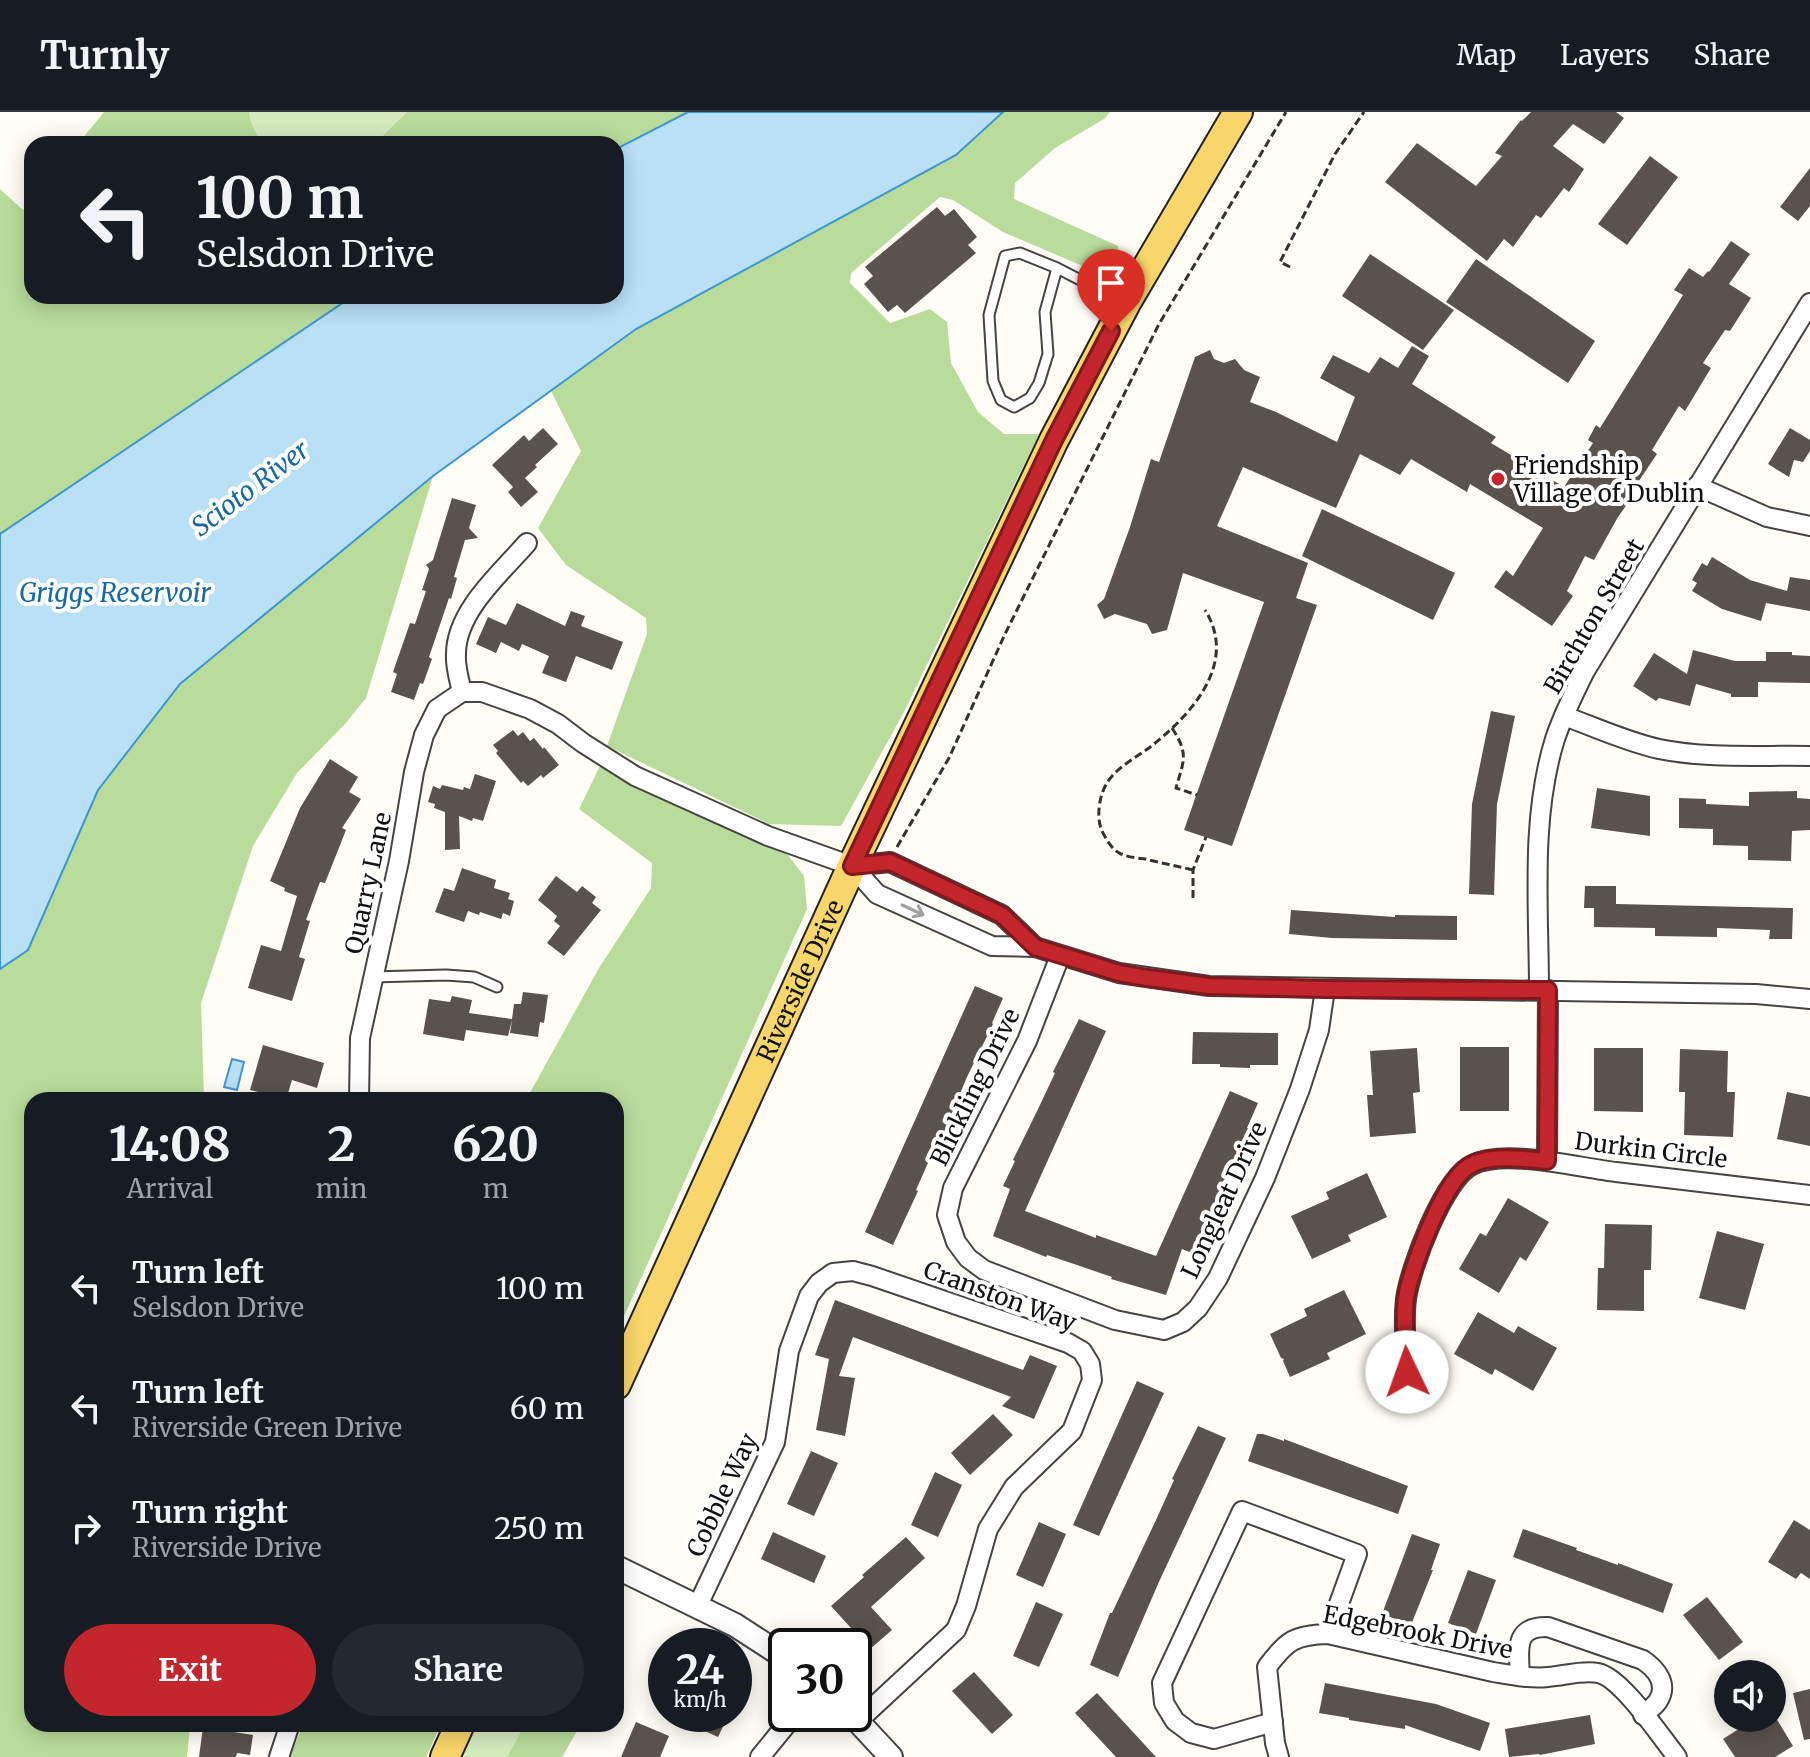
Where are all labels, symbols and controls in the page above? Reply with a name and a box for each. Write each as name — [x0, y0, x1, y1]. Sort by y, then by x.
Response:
text: Turnly — [40, 32, 169, 79]
text: Map — [1456, 37, 1516, 73]
text: Layers — [1560, 37, 1649, 73]
text: Share — [1693, 37, 1770, 73]
text: 100 m — [196, 163, 364, 233]
icon: left — [64, 168, 168, 272]
text: Selsdon Drive — [196, 232, 434, 277]
pin — [1077, 249, 1145, 331]
icon: arrive — [1089, 261, 1133, 305]
water label: Scioto River — [185, 433, 316, 543]
place label: Friendship Village of Dublin — [1513, 450, 1705, 509]
marker: Friendship Village of Dublin — [1489, 470, 1507, 488]
street label: Birchton Street — [1537, 532, 1651, 699]
water label: Griggs Reservoir — [19, 576, 211, 609]
street label: Quarry Lane — [338, 809, 398, 957]
street label: Riverside Drive — [749, 895, 850, 1067]
one-way arrow — [901, 904, 925, 919]
street label: Blickling Drive — [923, 1003, 1027, 1171]
text: 14:08 — [109, 1114, 231, 1174]
text: 2 — [327, 1114, 356, 1174]
text: 620 — [452, 1114, 539, 1174]
street label: Longleat Drive — [1174, 1117, 1274, 1283]
street label: Durkin Circle — [1573, 1125, 1729, 1175]
text: Arrival — [126, 1172, 213, 1205]
text: min — [316, 1172, 367, 1205]
text: m — [483, 1172, 509, 1205]
text: Turn left — [132, 1253, 264, 1291]
street label: Cranston Way — [919, 1254, 1081, 1338]
icon: left — [64, 1266, 108, 1310]
text: 100 m — [496, 1269, 584, 1307]
text: Selsdon Drive — [132, 1291, 304, 1324]
position arrow — [1365, 1330, 1449, 1414]
text: Turn left — [132, 1373, 264, 1411]
icon: left — [64, 1386, 108, 1430]
text: 60 m — [510, 1389, 584, 1427]
text: Riverside Green Drive — [132, 1411, 402, 1444]
street label: Cobble Way — [680, 1428, 764, 1562]
text: Turn right — [132, 1493, 288, 1531]
icon: right — [64, 1506, 108, 1550]
text: 250 m — [494, 1509, 584, 1547]
text: Riverside Drive — [132, 1531, 322, 1564]
street label: Edgebrook Drive — [1320, 1598, 1516, 1666]
button: Exit — [64, 1624, 316, 1716]
button: Share — [332, 1624, 584, 1716]
speed limit sign: 30 — [768, 1628, 872, 1732]
text: 24 — [676, 1645, 724, 1695]
map controls — [1714, 1660, 1786, 1732]
button: sound — [1714, 1660, 1786, 1732]
text: km/h — [674, 1687, 726, 1712]

